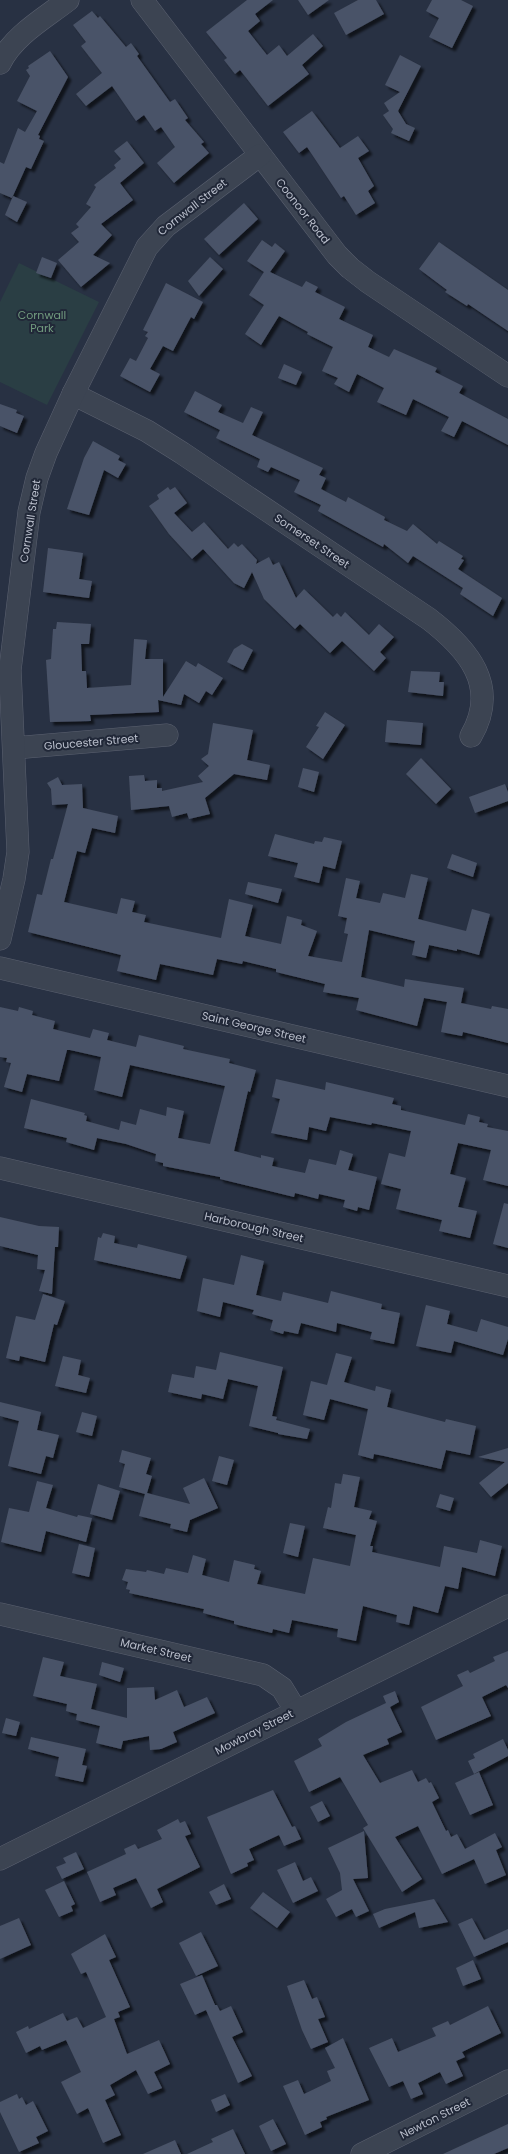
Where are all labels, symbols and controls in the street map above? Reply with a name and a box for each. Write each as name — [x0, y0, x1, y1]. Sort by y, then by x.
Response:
street label: Cornwall Street — [154, 175, 230, 239]
street label: Coonoor Road — [272, 175, 334, 247]
park label: Cornwall Park — [18, 307, 66, 336]
street label: Cornwall Street — [16, 478, 44, 564]
street label: Somerset Street — [271, 510, 353, 572]
street label: Gloucester Street — [43, 730, 139, 754]
street label: Saint George Street — [200, 1007, 308, 1047]
street label: Harborough Street — [203, 1208, 305, 1246]
street label: Market Street — [119, 1634, 193, 1666]
street label: Mowbray Street — [212, 1705, 296, 1759]
street label: Newton Street — [397, 2093, 473, 2143]

